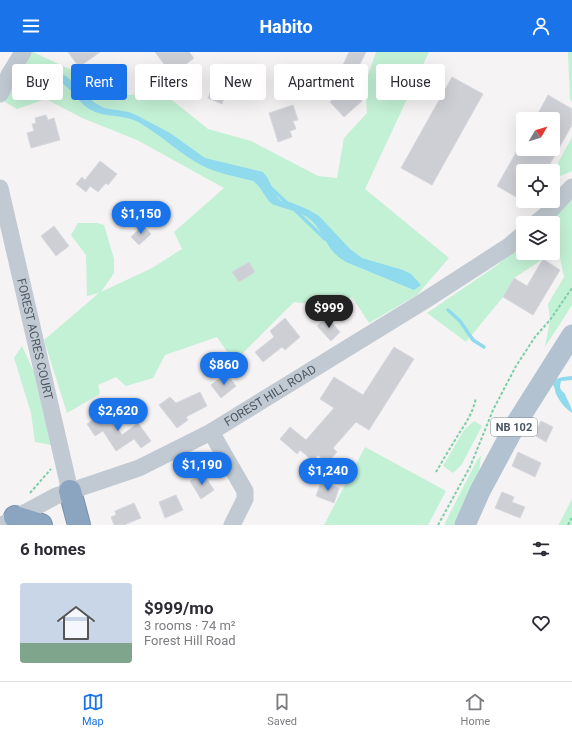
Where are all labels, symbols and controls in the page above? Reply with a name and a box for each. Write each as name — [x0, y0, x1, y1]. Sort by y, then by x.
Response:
icon: menu — [20, 15, 42, 37]
icon: person — [530, 15, 552, 37]
text: Habito — [259, 16, 313, 37]
chip: Buy — [12, 64, 63, 100]
chip: Rent — [71, 64, 127, 100]
chip: Filters — [135, 64, 202, 100]
chip: New — [210, 64, 266, 100]
chip: Apartment — [274, 64, 368, 100]
chip: House — [376, 64, 445, 100]
north arrow — [516, 112, 560, 156]
map controls — [516, 112, 560, 260]
button: locate — [516, 164, 560, 208]
pin: $1,150 — [108, 201, 174, 235]
text: $1,150 — [121, 206, 161, 221]
button: layers — [516, 216, 560, 260]
street label: FOREST ACRES COURT — [14, 277, 56, 401]
pin: $999 — [305, 295, 353, 329]
text: $999 — [314, 300, 344, 315]
pin: $860 — [200, 352, 248, 386]
text: $860 — [209, 357, 239, 372]
street label: FOREST HILL ROAD — [222, 362, 319, 429]
pin: $2,620 — [85, 398, 151, 432]
text: $2,620 — [98, 403, 138, 418]
road number: NB 102 — [491, 418, 537, 436]
pin: $1,190 — [169, 452, 235, 486]
text: $1,190 — [182, 457, 222, 472]
pin: $1,240 — [295, 458, 361, 492]
text: $1,240 — [308, 463, 348, 478]
icon: filters — [530, 538, 552, 560]
text: 6 homes — [20, 539, 86, 559]
text: $999/mo — [144, 598, 214, 618]
icon: home — [52, 599, 100, 647]
icon: heart — [530, 612, 552, 634]
text: 3 rooms · 74 m² — [144, 618, 236, 633]
text: Forest Hill Road — [144, 633, 236, 648]
tab: Map — [82, 691, 104, 728]
tab: Saved — [267, 691, 297, 728]
tab: Home — [461, 691, 490, 728]

